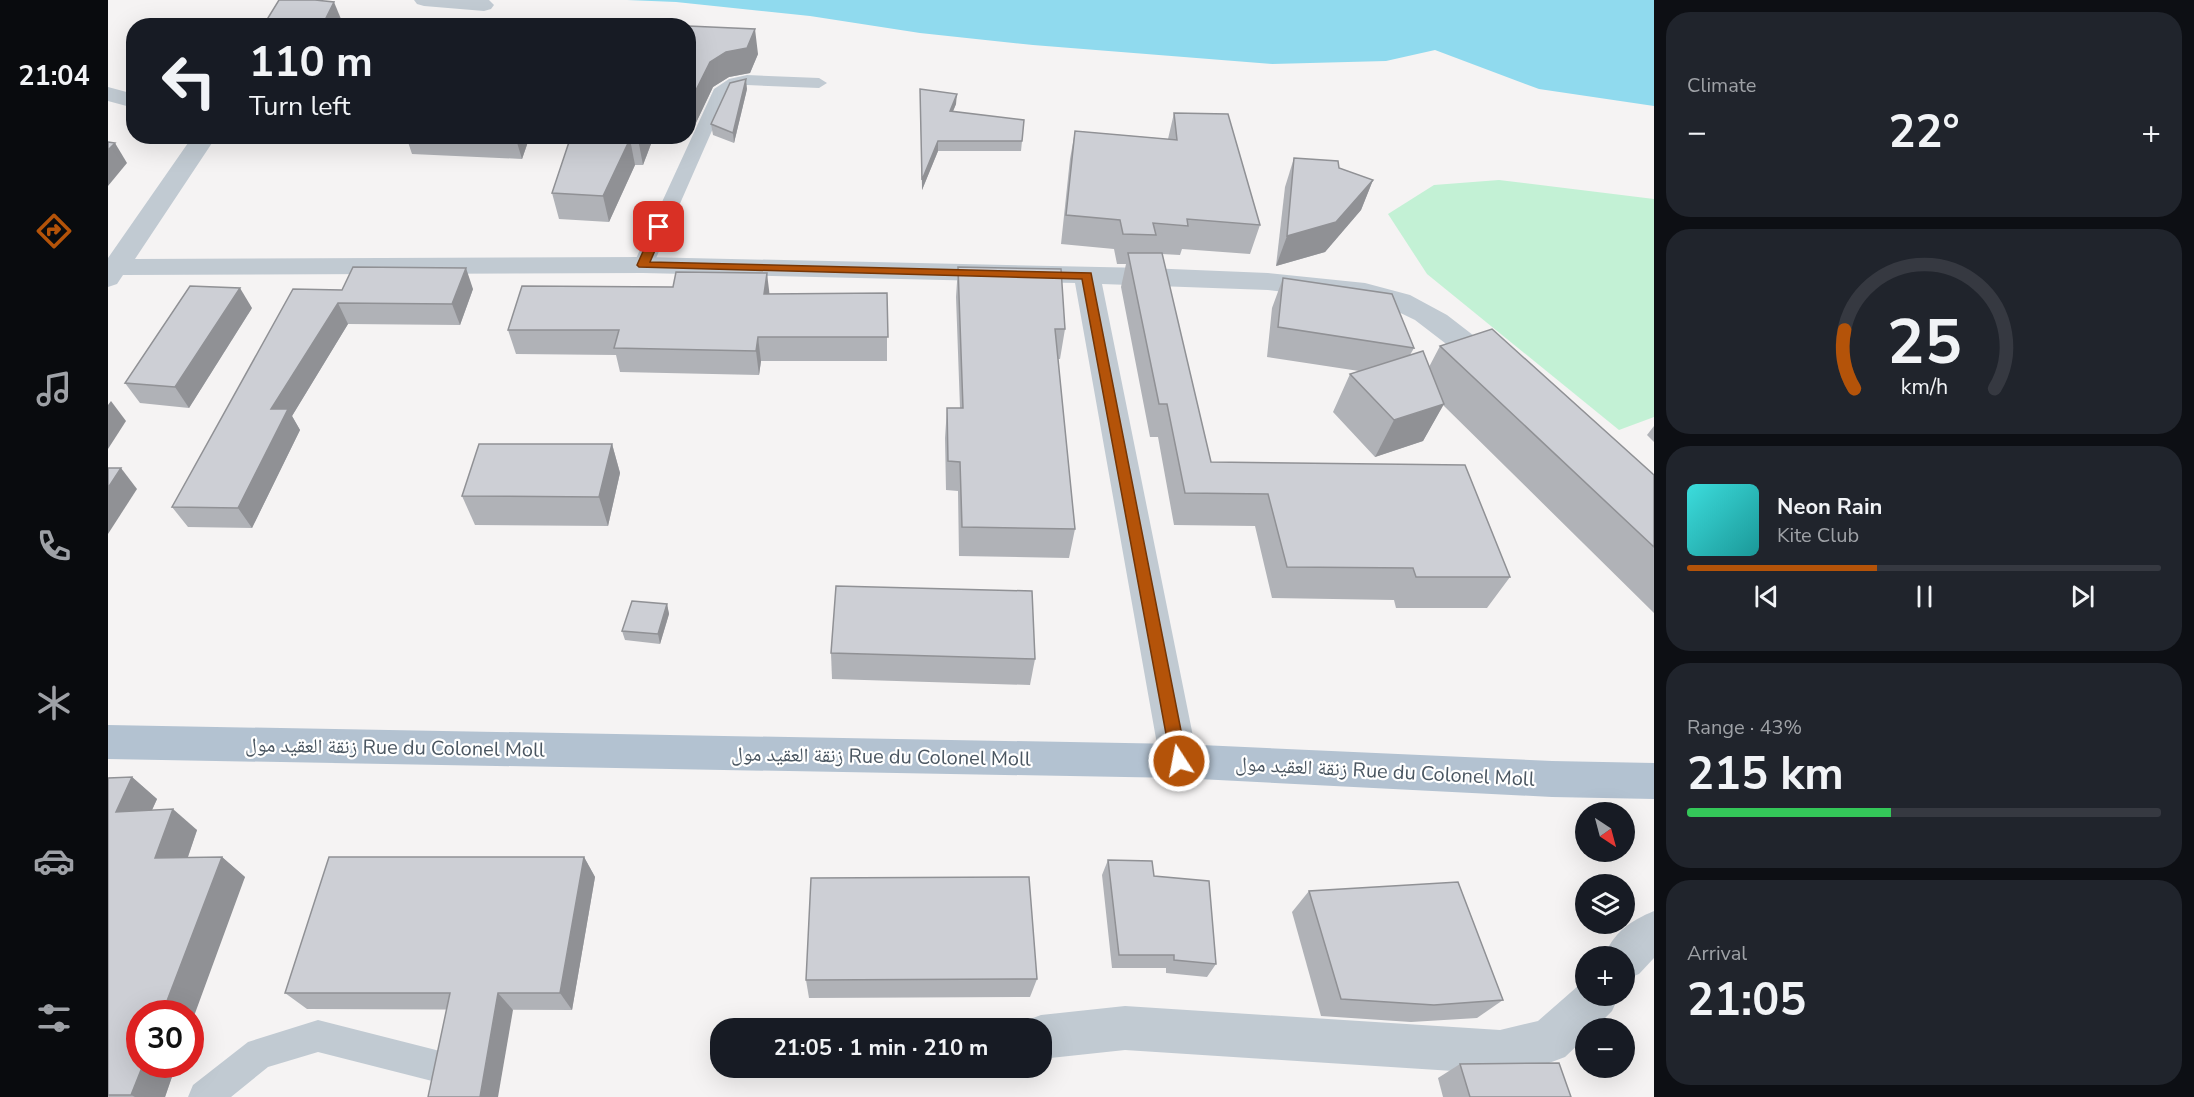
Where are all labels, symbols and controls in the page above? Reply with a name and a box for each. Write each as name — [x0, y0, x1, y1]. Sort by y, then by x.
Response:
text: 110 m — [249, 34, 373, 91]
icon: left — [150, 42, 228, 120]
text: 21:04 — [18, 58, 90, 95]
text: Climate — [1687, 72, 1756, 99]
text: Turn left — [249, 88, 350, 125]
text: 22° — [1888, 102, 1960, 163]
text: − — [1687, 110, 1707, 155]
text: + — [2141, 110, 2161, 155]
pin — [633, 201, 684, 252]
icon: directions — [33, 210, 75, 252]
icon: arrive — [642, 210, 675, 243]
text: 25 — [1887, 300, 1961, 385]
icon: music — [33, 368, 75, 410]
text: km/h — [1900, 372, 1948, 402]
text: Neon Rain — [1777, 492, 1882, 522]
text: Kite Club — [1777, 522, 1859, 549]
icon: phone — [33, 525, 75, 567]
icon: previous — [1750, 580, 1783, 613]
icon: pause — [1908, 580, 1941, 613]
icon: next — [2066, 580, 2099, 613]
icon: climate — [33, 682, 75, 724]
text: Range · 43% — [1687, 714, 1802, 741]
position arrow — [1147, 729, 1211, 793]
street label: زنقة العقيد مول Rue du Colonel Moll — [245, 731, 545, 764]
street label: زنقة العقيد مول Rue du Colonel Moll — [731, 740, 1031, 773]
text: 215 km — [1687, 744, 1844, 805]
street label: زنقة العقيد مول Rue du Colonel Moll — [1235, 750, 1535, 793]
north arrow — [1575, 802, 1635, 862]
map controls — [1575, 802, 1635, 1078]
icon: car — [33, 840, 75, 882]
button: layers — [1575, 874, 1635, 934]
text: Arrival — [1687, 940, 1747, 967]
button: + — [1575, 946, 1635, 1006]
text: 21:05 — [1687, 970, 1806, 1031]
icon: filters — [33, 997, 75, 1039]
speed limit sign: 30 — [126, 1000, 204, 1078]
button: − — [1575, 1018, 1635, 1078]
text: 21:05 · 1 min · 210 m — [774, 1033, 988, 1063]

